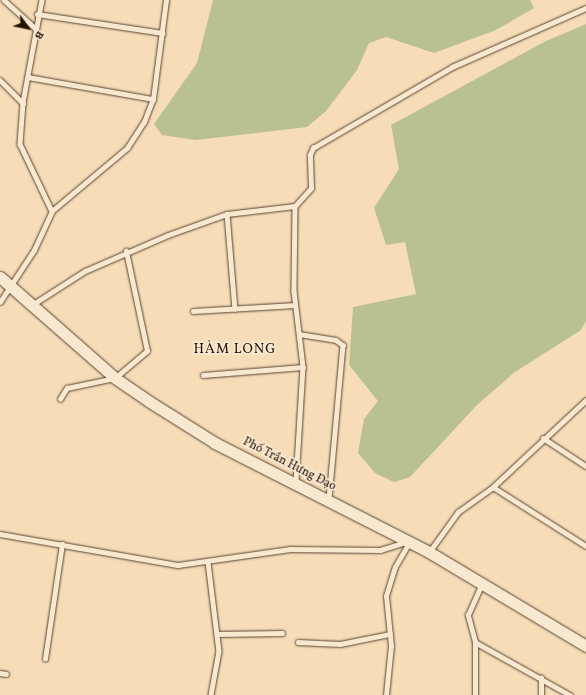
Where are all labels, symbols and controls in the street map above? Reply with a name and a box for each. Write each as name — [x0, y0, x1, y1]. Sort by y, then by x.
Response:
north arrow — [8, 8, 48, 48]
text: B — [30, 28, 47, 42]
district label: HÀM LONG — [194, 342, 276, 358]
street label: Phố Trần Hưng Đạo — [240, 435, 338, 495]

